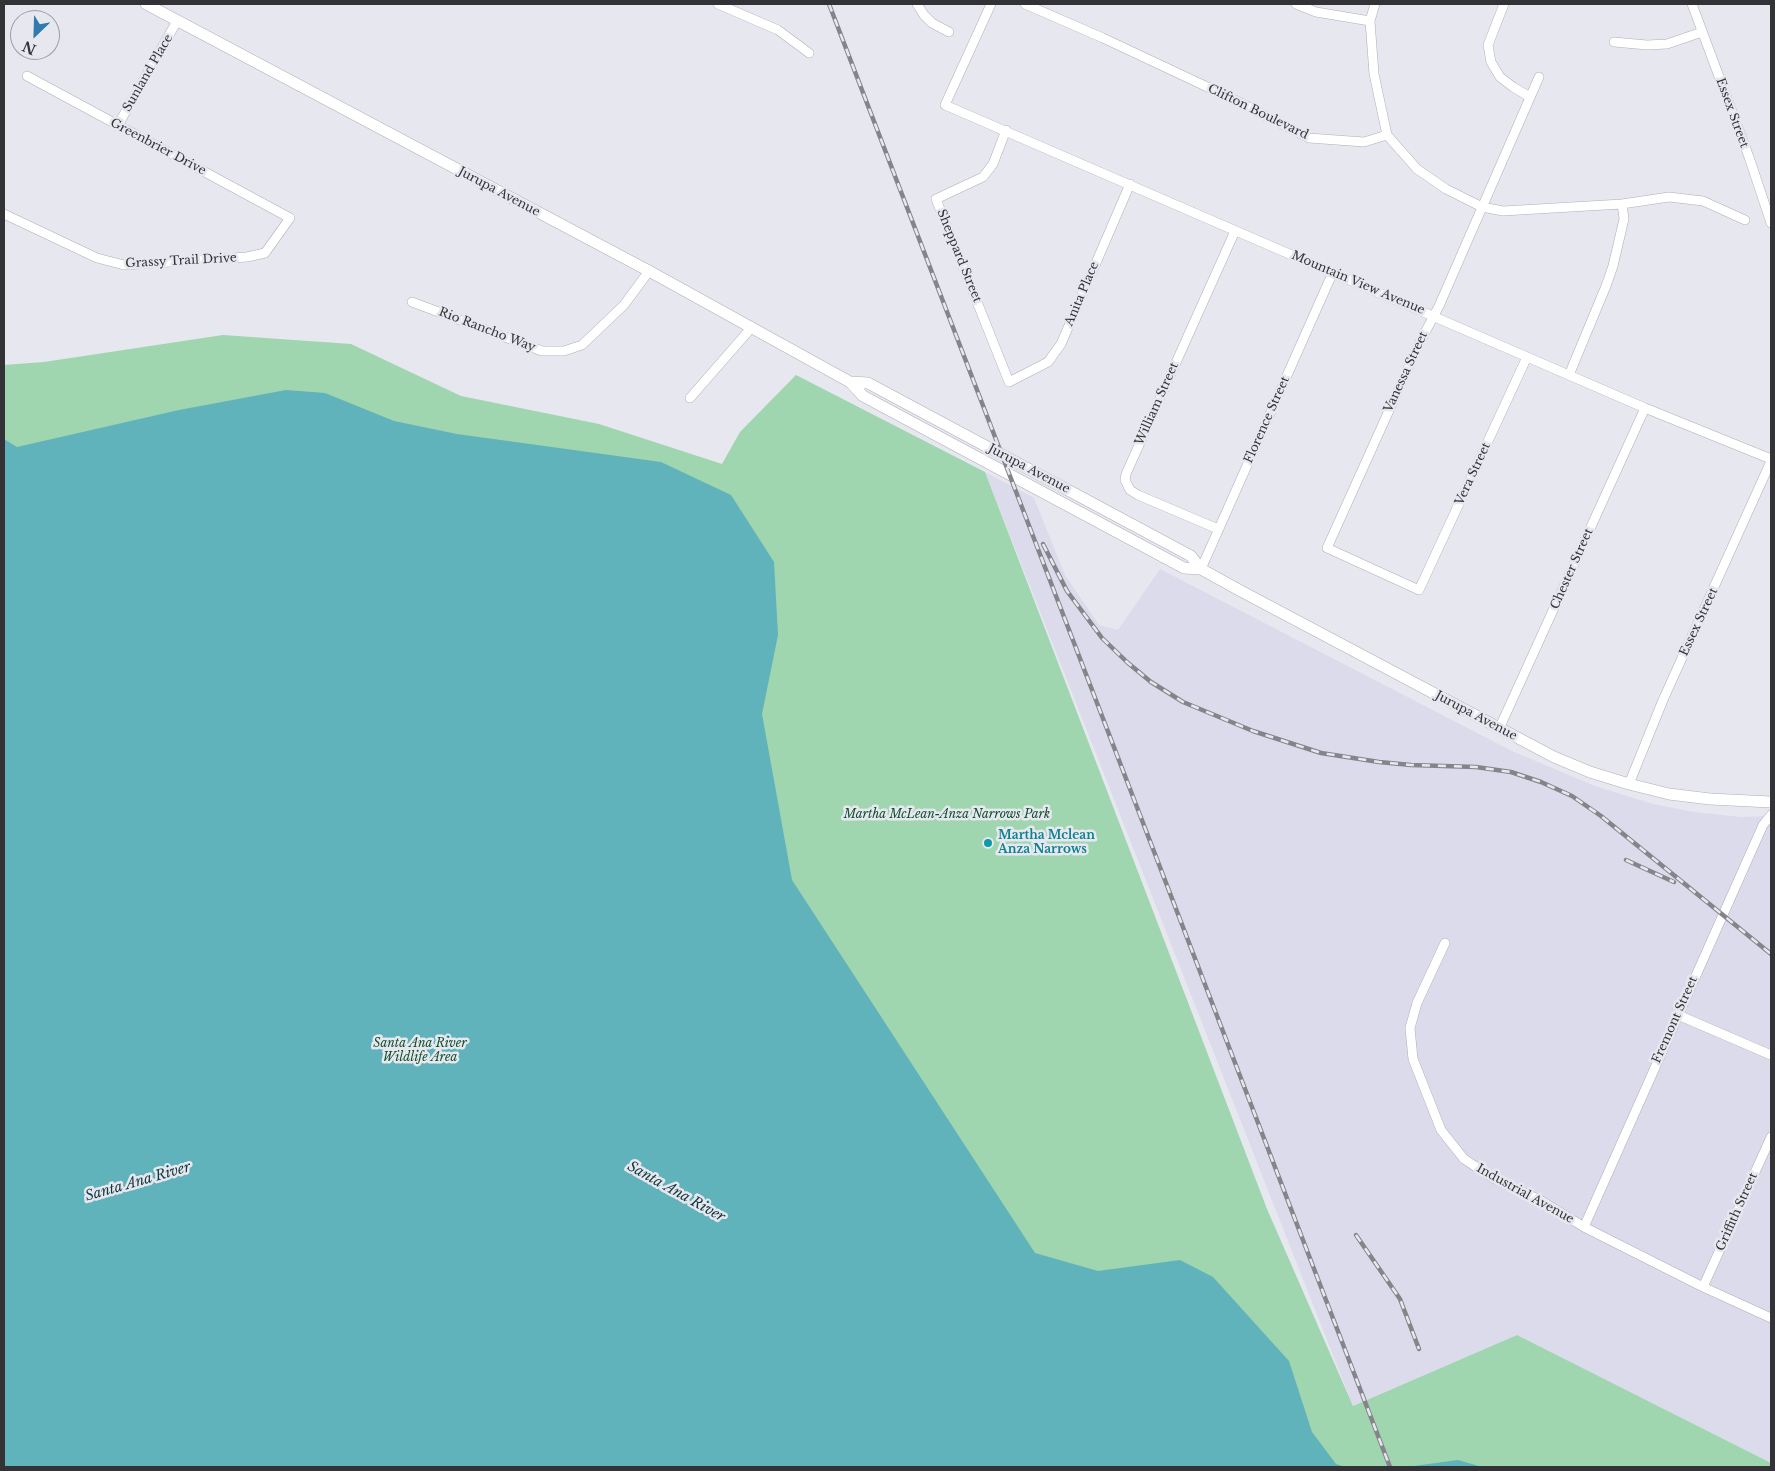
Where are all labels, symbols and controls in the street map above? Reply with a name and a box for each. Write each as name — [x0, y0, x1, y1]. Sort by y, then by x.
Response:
north arrow — [10, 10, 60, 60]
street label: Sunland Place — [120, 32, 176, 114]
text: N — [20, 37, 39, 59]
street label: Essex Street — [1713, 76, 1751, 150]
street label: Clifton Boulevard — [1205, 81, 1311, 143]
street label: Greenbrier Drive — [108, 116, 208, 178]
street label: Jurupa Avenue — [456, 164, 542, 220]
street label: Sheppard Street — [934, 207, 984, 305]
street label: Mountain View Avenue — [1289, 248, 1427, 318]
street label: Grassy Trail Drive — [125, 251, 237, 271]
street label: Anita Place — [1062, 260, 1102, 328]
street label: Rio Rancho Way — [437, 305, 537, 355]
street label: Vanessa Street — [1381, 329, 1431, 415]
street label: William Street — [1132, 360, 1182, 448]
street label: Florence Street — [1241, 374, 1293, 466]
street label: Jurupa Avenue — [986, 441, 1072, 497]
street label: Vera Street — [1452, 441, 1494, 507]
street label: Chester Street — [1548, 526, 1596, 612]
street label: Essex Street — [1677, 586, 1721, 658]
street label: Jurupa Avenue — [1433, 688, 1519, 744]
park label: Martha McLean-Anza Narrows Park — [844, 808, 1050, 822]
place label: Martha Mclean Anza Narrows — [998, 829, 1095, 857]
marker: Martha Mclean Anza Narrows — [982, 837, 994, 849]
street label: Fremont Street — [1649, 974, 1701, 1066]
park label: Santa Ana River Wildlife Area — [373, 1037, 467, 1065]
water label: Santa Ana River — [624, 1158, 728, 1226]
water label: Santa Ana River — [83, 1159, 193, 1205]
street label: Industrial Avenue — [1474, 1161, 1576, 1227]
street label: Griffith Street — [1713, 1171, 1761, 1253]

